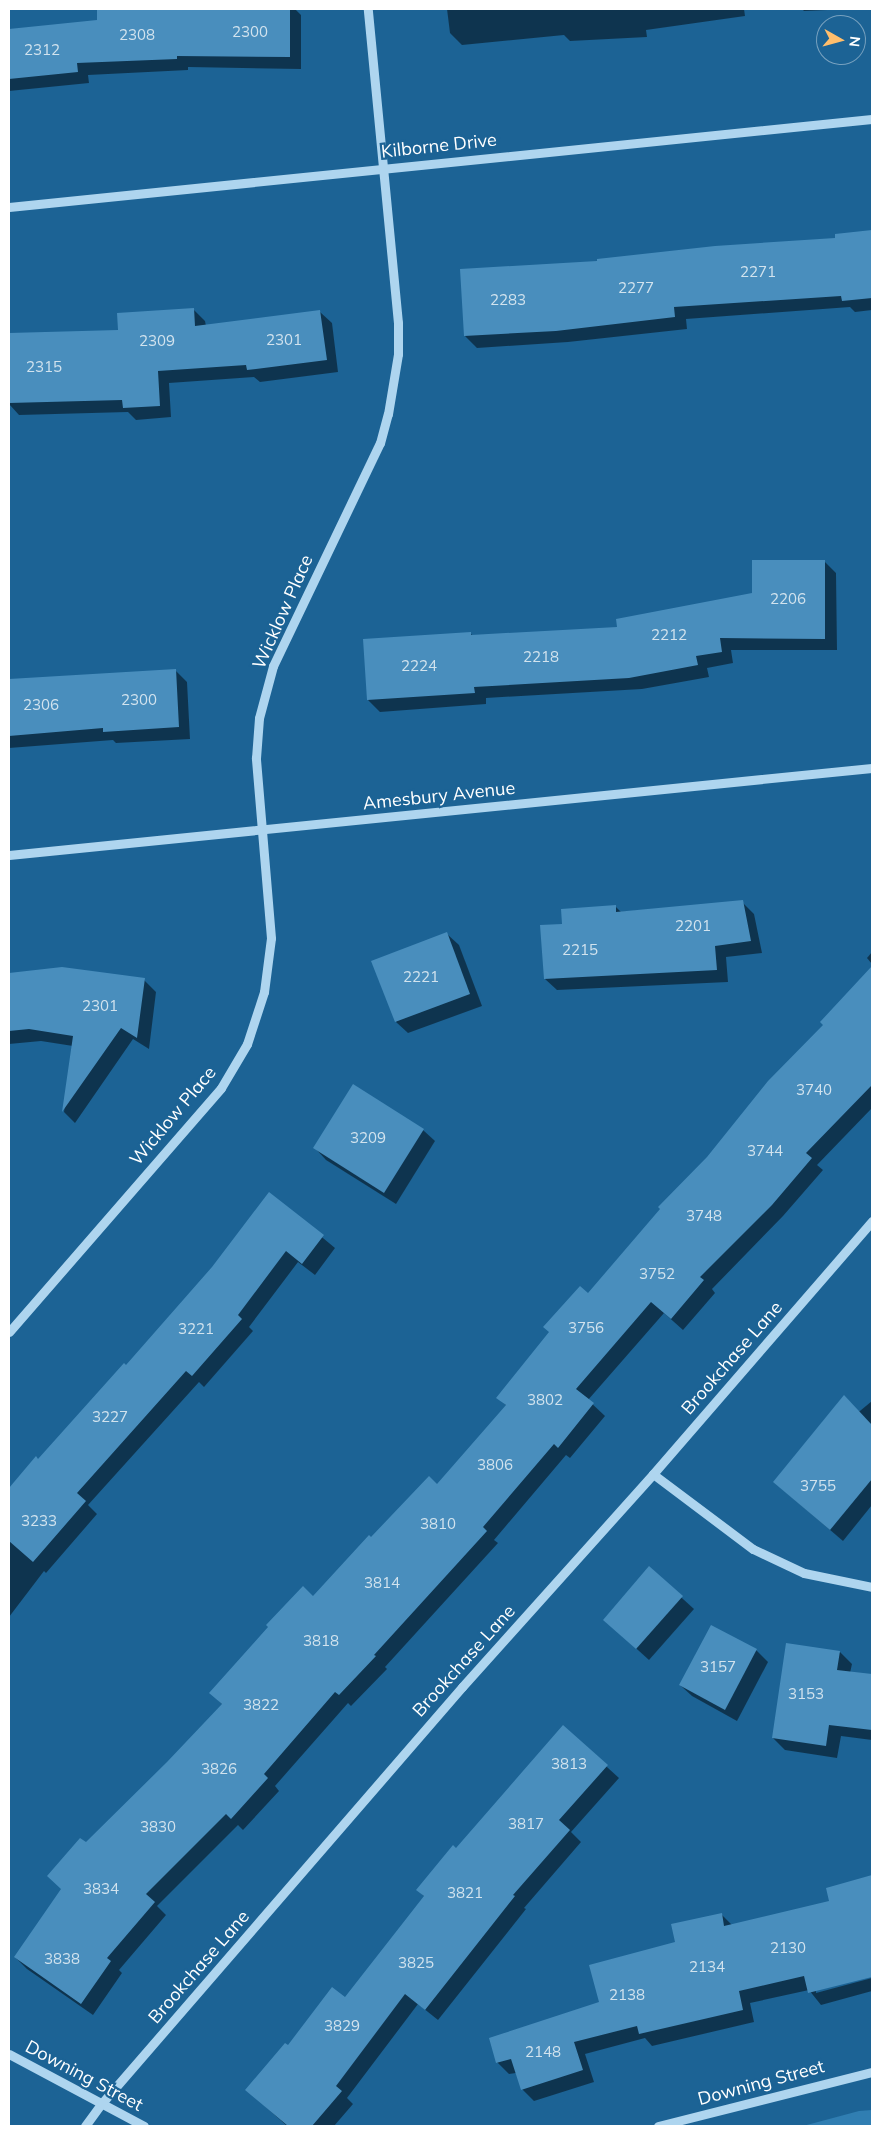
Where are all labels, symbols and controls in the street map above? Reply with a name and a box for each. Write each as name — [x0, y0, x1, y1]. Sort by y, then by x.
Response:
north arrow — [816, 15, 866, 65]
house number: 2300 — [232, 23, 268, 41]
house number: 2308 — [119, 26, 155, 44]
text: N — [845, 35, 864, 48]
house number: 2312 — [24, 41, 60, 59]
street label: Kilborne Drive — [380, 129, 498, 163]
house number: 2271 — [740, 263, 776, 281]
house number: 2277 — [618, 279, 654, 297]
house number: 2283 — [490, 291, 526, 309]
house number: 2301 — [266, 331, 302, 349]
house number: 2309 — [139, 332, 175, 350]
house number: 2315 — [26, 358, 62, 376]
street label: Wicklow Place — [248, 552, 318, 672]
house number: 2206 — [770, 590, 806, 608]
house number: 2212 — [651, 626, 687, 644]
house number: 2218 — [523, 648, 559, 666]
house number: 2224 — [401, 657, 437, 675]
house number: 2300 — [121, 691, 157, 709]
house number: 2306 — [23, 696, 59, 714]
street label: Amesbury Avenue — [362, 777, 516, 815]
house number: 2201 — [675, 917, 711, 935]
house number: 2215 — [562, 941, 598, 959]
house number: 2221 — [403, 968, 439, 986]
house number: 2301 — [82, 997, 118, 1015]
street label: Wicklow Place — [125, 1062, 221, 1170]
house number: 3740 — [796, 1081, 832, 1099]
house number: 3209 — [350, 1129, 386, 1147]
house number: 3744 — [747, 1142, 783, 1160]
house number: 3748 — [686, 1207, 722, 1225]
house number: 3752 — [639, 1265, 675, 1283]
street label: Brookchase Lane — [677, 1297, 787, 1419]
house number: 3756 — [568, 1319, 604, 1337]
house number: 3221 — [178, 1320, 214, 1338]
house number: 3802 — [527, 1391, 563, 1409]
house number: 3227 — [92, 1408, 128, 1426]
house number: 3806 — [477, 1456, 513, 1474]
house number: 3755 — [800, 1477, 836, 1495]
house number: 3233 — [21, 1512, 57, 1530]
house number: 3810 — [420, 1515, 456, 1533]
house number: 3814 — [364, 1574, 400, 1592]
street label: Brookchase Lane — [408, 1601, 520, 1721]
house number: 3818 — [303, 1632, 339, 1650]
house number: 3157 — [700, 1658, 736, 1676]
house number: 3153 — [788, 1685, 824, 1703]
house number: 3822 — [243, 1696, 279, 1714]
house number: 3813 — [551, 1755, 587, 1773]
house number: 3826 — [201, 1760, 237, 1778]
house number: 3817 — [508, 1815, 544, 1833]
house number: 3830 — [140, 1818, 176, 1836]
house number: 3834 — [83, 1880, 119, 1898]
house number: 3821 — [447, 1884, 483, 1902]
street label: Brookchase Lane — [144, 1906, 254, 2028]
house number: 2130 — [770, 1939, 806, 1957]
house number: 3838 — [44, 1950, 80, 1968]
house number: 3825 — [398, 1954, 434, 1972]
house number: 2134 — [689, 1958, 725, 1976]
house number: 2138 — [609, 1986, 645, 2004]
house number: 3829 — [324, 2017, 360, 2035]
street label: Downing Street — [22, 2036, 146, 2116]
house number: 2148 — [525, 2043, 561, 2061]
street label: Downing Street — [695, 2056, 827, 2110]

